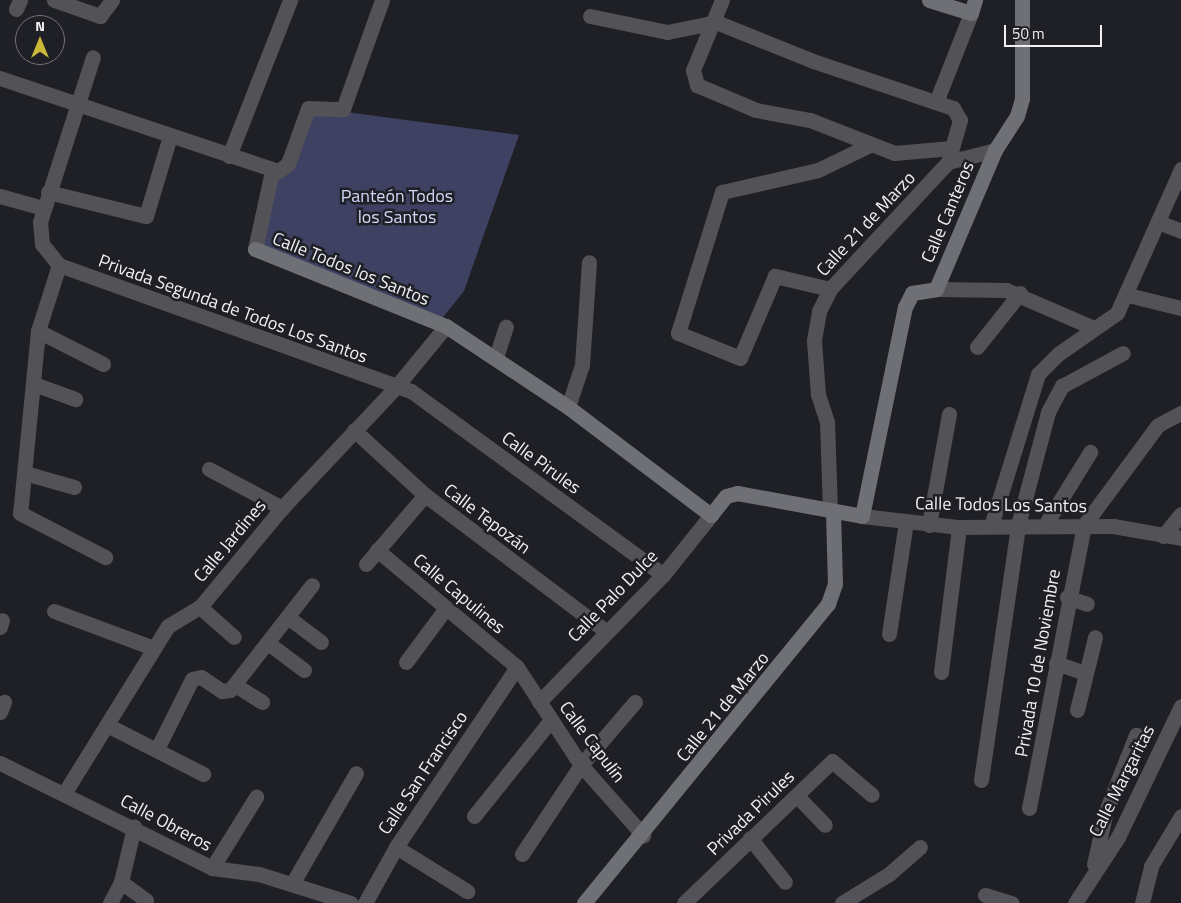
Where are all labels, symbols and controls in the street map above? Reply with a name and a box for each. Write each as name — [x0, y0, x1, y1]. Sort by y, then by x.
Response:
north arrow — [15, 15, 65, 65]
text: N — [35, 15, 45, 36]
scale bar — [1006, 15, 1104, 47]
text: 50 m — [1012, 22, 1045, 45]
street label: Calle Canteros — [917, 158, 979, 266]
street label: Calle 21 de Marzo — [812, 167, 920, 281]
park label: Panteón Todos los Santos — [341, 186, 453, 228]
street label: Calle Todos los Santos — [269, 228, 433, 310]
street label: Privada Segunda de Todos Los Santos — [95, 250, 371, 368]
street label: Calle Pirules — [497, 427, 585, 499]
street label: Calle Tepozán — [439, 479, 535, 559]
street label: Calle Todos Los Santos — [915, 493, 1087, 517]
street label: Calle Jardines — [189, 495, 271, 587]
street label: Calle Palo Dulce — [564, 545, 662, 647]
street label: Calle Capulines — [409, 549, 509, 639]
street label: Privada 10 de Noviembre — [1011, 567, 1065, 759]
street label: Calle 21 de Marzo — [672, 648, 774, 766]
street label: Calle Capulín — [555, 697, 629, 787]
street label: Calle San Francisco — [374, 707, 472, 839]
street label: Calle Margaritas — [1085, 721, 1159, 841]
street label: Privada Pirules — [703, 766, 799, 860]
street label: Calle Obreros — [117, 790, 215, 856]

